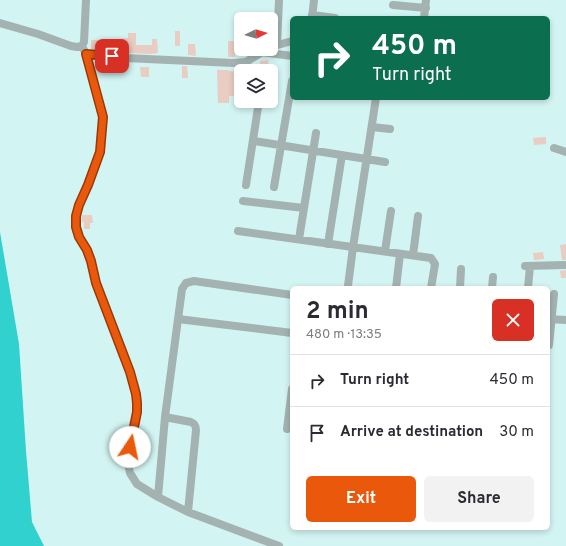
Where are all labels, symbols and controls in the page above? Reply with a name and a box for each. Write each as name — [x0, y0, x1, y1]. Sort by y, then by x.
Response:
north arrow — [234, 12, 278, 56]
map controls — [234, 12, 278, 108]
text: 450 m — [372, 29, 457, 65]
icon: right — [306, 32, 358, 84]
pin — [95, 39, 129, 73]
icon: arrive — [101, 45, 123, 67]
button: layers — [234, 64, 278, 108]
text: Turn right — [372, 64, 452, 87]
text: 2 min — [306, 297, 369, 327]
button: close — [492, 299, 534, 341]
text: 480 m · 13:35 — [306, 327, 382, 343]
icon: right — [306, 370, 328, 392]
text: Turn right — [340, 371, 409, 390]
text: 450 m — [490, 371, 534, 390]
icon: arrive — [306, 422, 328, 444]
text: Arrive at destination — [340, 423, 483, 442]
text: 30 m — [499, 423, 534, 442]
position arrow — [109, 426, 151, 468]
button: Exit — [306, 476, 416, 522]
button: Share — [424, 476, 534, 522]

